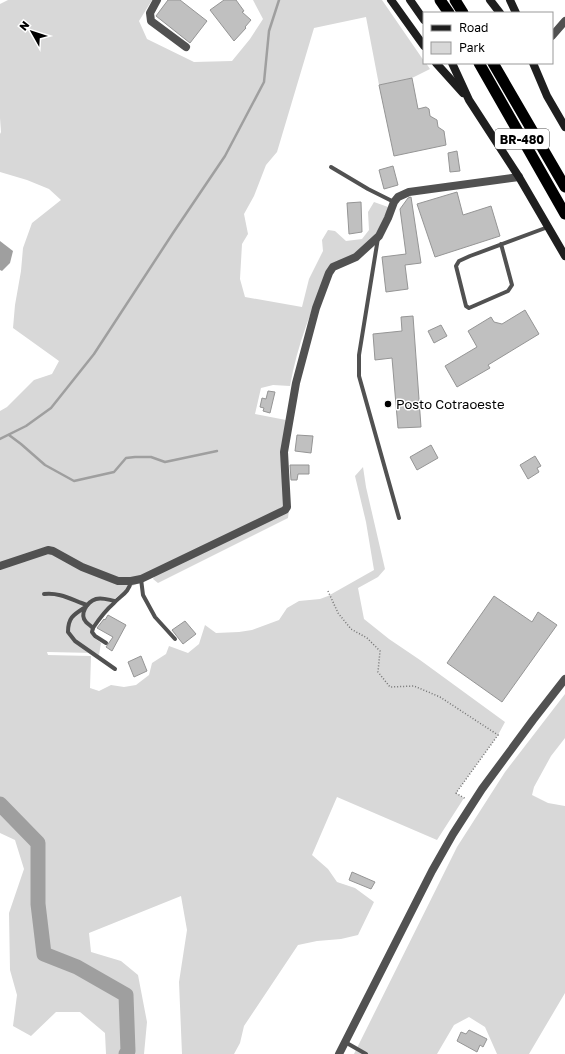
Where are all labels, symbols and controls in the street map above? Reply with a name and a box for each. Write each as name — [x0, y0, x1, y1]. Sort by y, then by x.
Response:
north arrow — [12, 12, 52, 52]
legend — [423, 12, 553, 64]
text: N — [16, 18, 32, 33]
text: Road — [459, 20, 488, 35]
text: Park — [459, 40, 485, 55]
road number: BR-480 — [495, 129, 549, 149]
place label: Posto Cotraoeste — [396, 396, 504, 412]
marker: Posto Cotraoeste — [383, 399, 393, 409]

